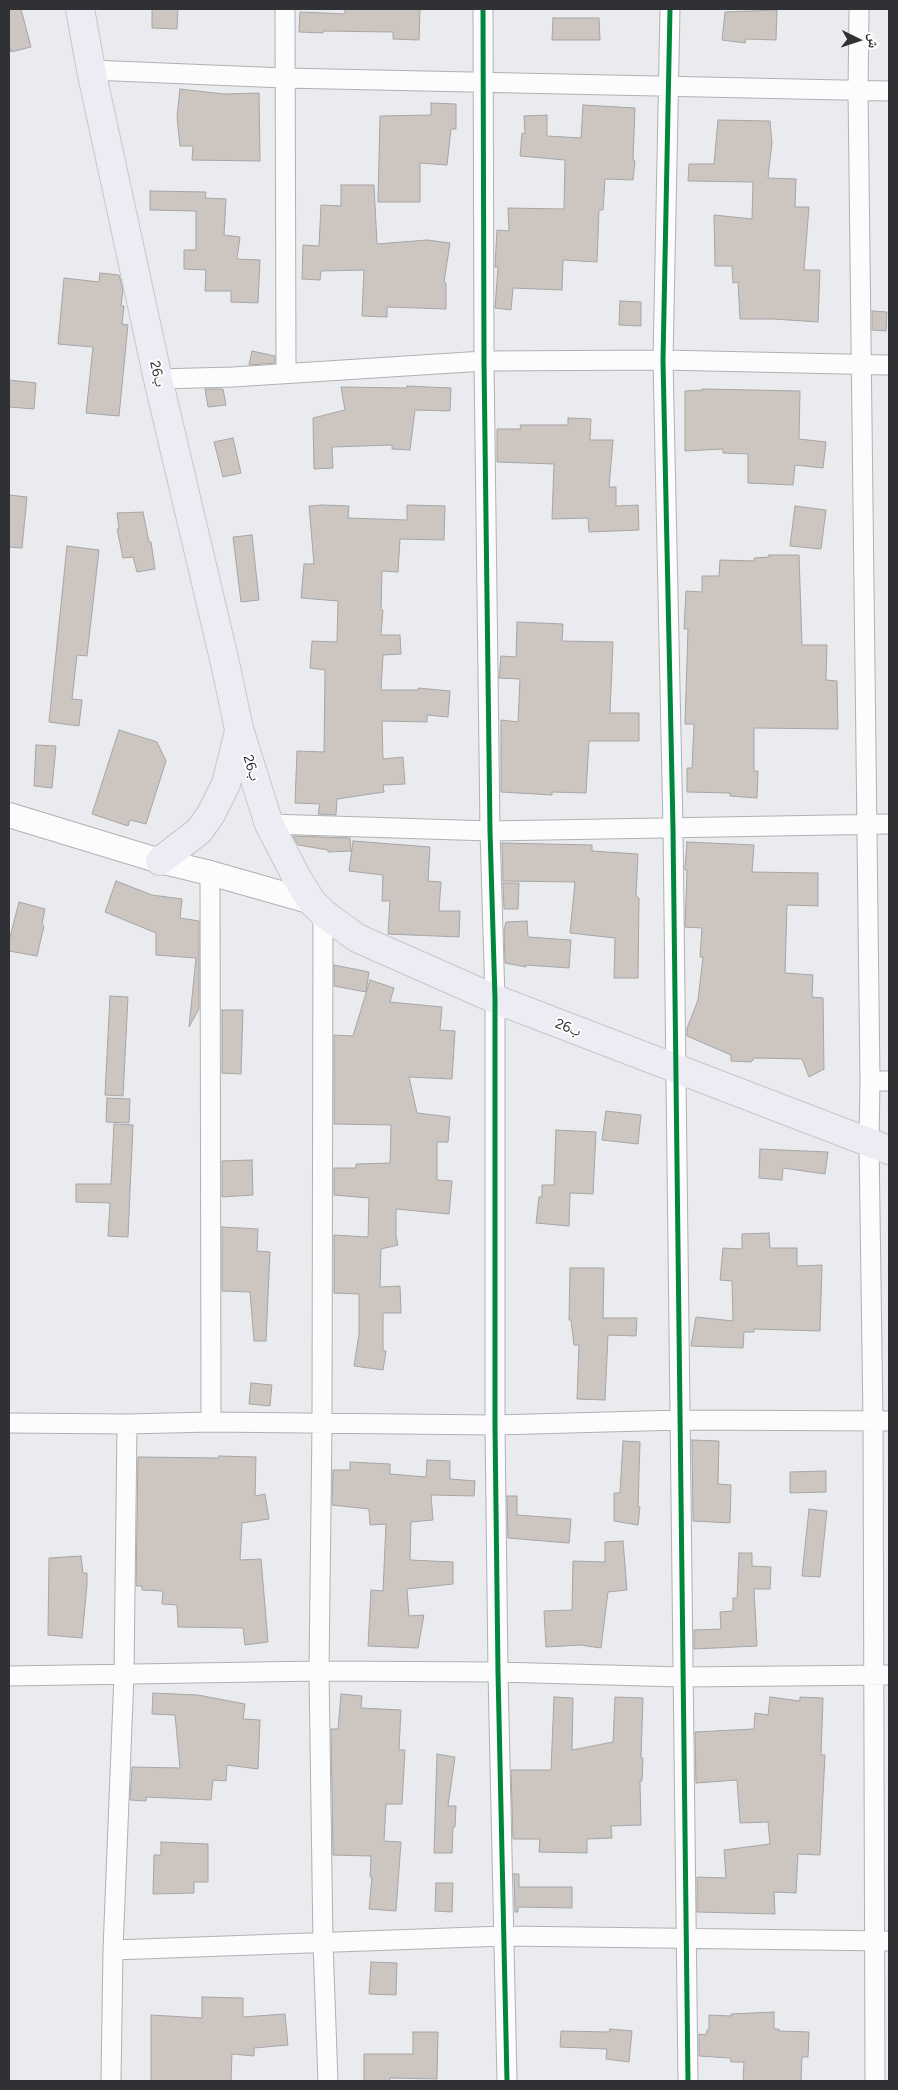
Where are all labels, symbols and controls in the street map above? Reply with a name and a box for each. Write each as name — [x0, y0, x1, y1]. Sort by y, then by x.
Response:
north arrow — [833, 15, 883, 65]
text: ش — [864, 33, 882, 49]
street label: 26ب — [146, 359, 168, 389]
street label: 26ب — [239, 753, 263, 783]
street label: 26ب — [553, 1015, 583, 1041]

